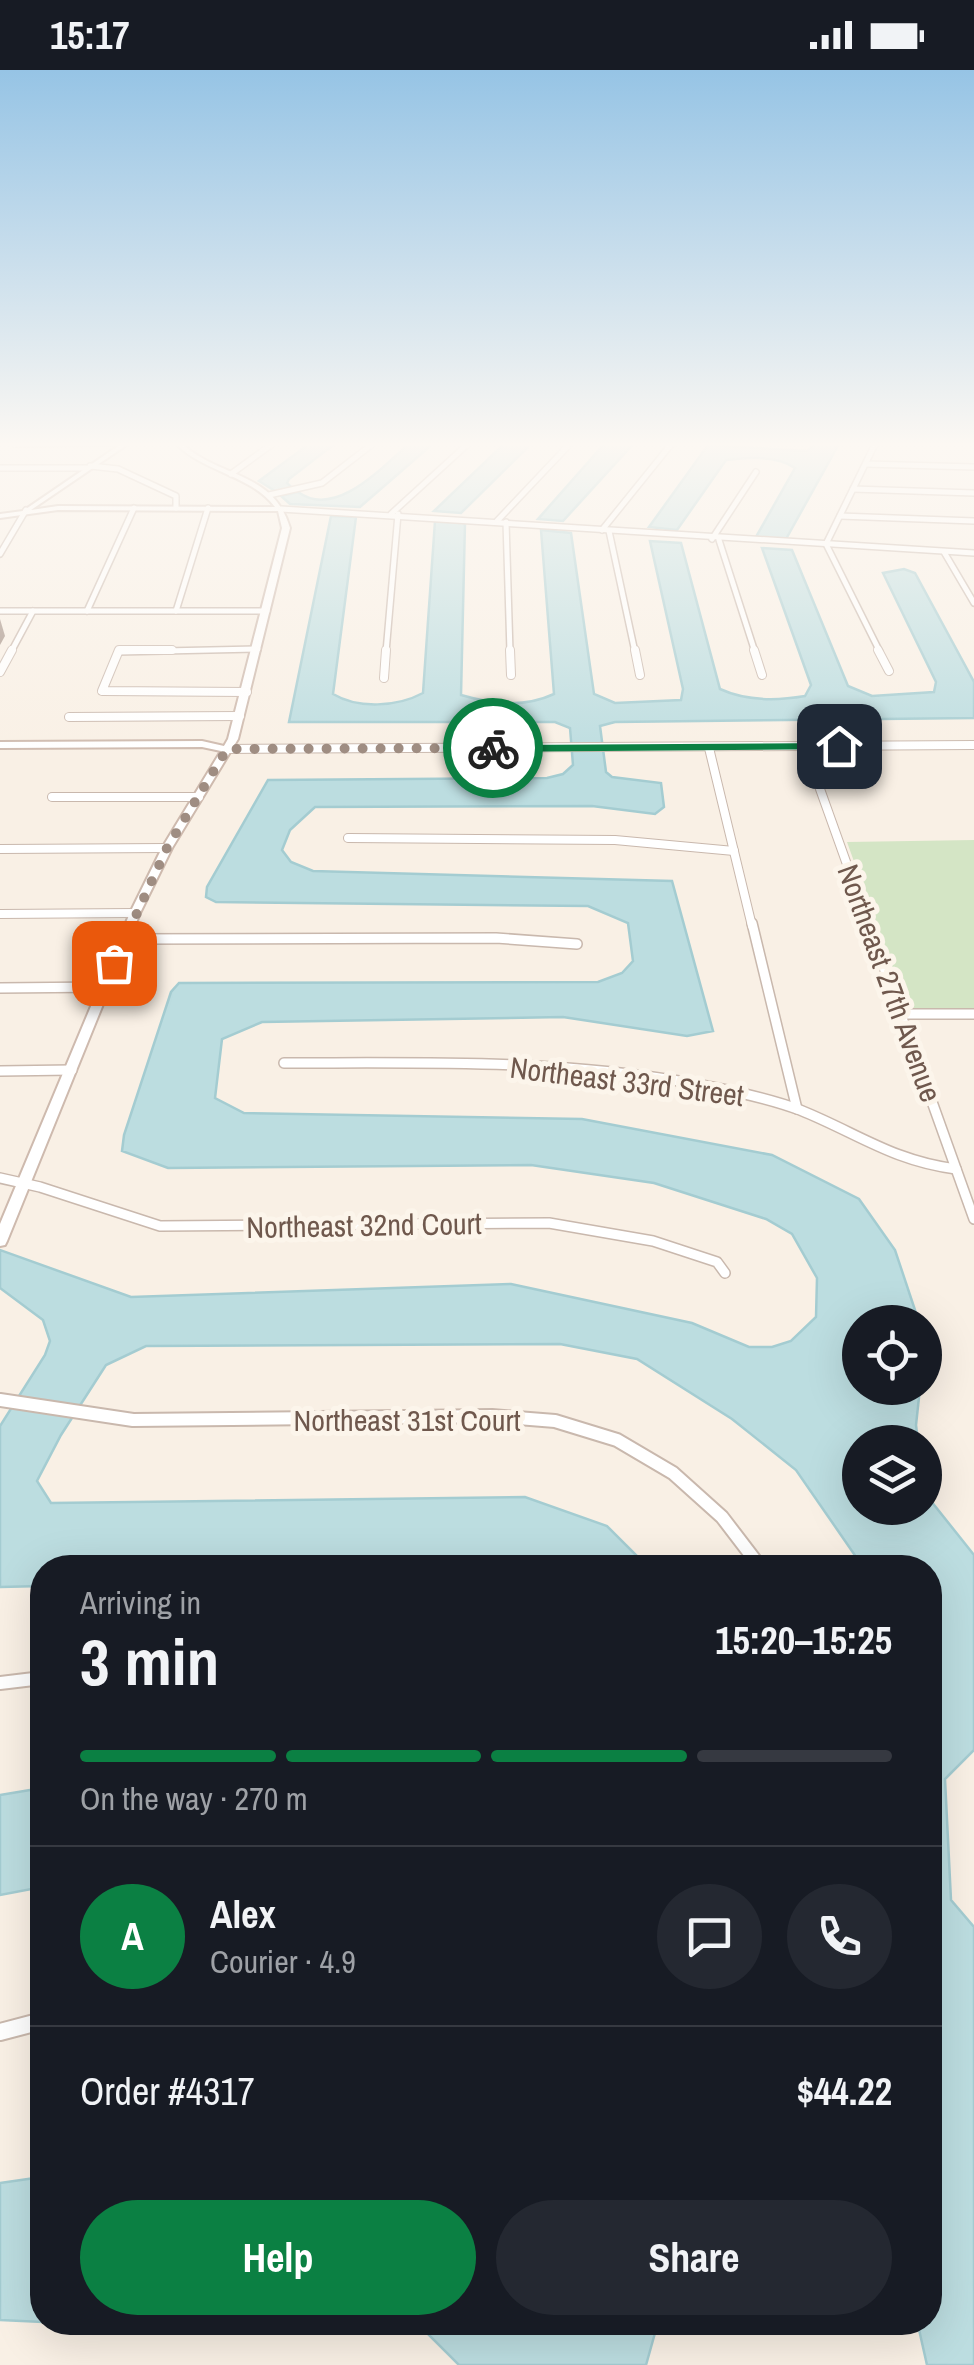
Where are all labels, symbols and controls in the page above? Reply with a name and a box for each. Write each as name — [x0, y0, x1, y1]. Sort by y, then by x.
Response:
text: 15:17 — [50, 10, 130, 61]
courier — [443, 698, 543, 798]
pin — [797, 704, 882, 789]
icon: home — [812, 719, 867, 774]
icon: bike — [466, 721, 521, 776]
street label: Northeast 27th Avenue — [828, 859, 952, 1107]
pin — [72, 921, 157, 1006]
icon: bag — [87, 936, 142, 991]
street label: Northeast 33rd Street — [508, 1047, 746, 1115]
street label: Northeast 32nd Court — [246, 1203, 482, 1247]
map controls — [842, 1305, 942, 1525]
button: locate — [842, 1305, 942, 1405]
street label: Northeast 31st Court — [294, 1400, 521, 1440]
button: layers — [842, 1425, 942, 1525]
text: Arriving in — [80, 1581, 201, 1624]
text: 15:20–15:25 — [715, 1615, 892, 1666]
text: 3 min — [80, 1618, 219, 1705]
text: On the way · 270 m — [80, 1777, 308, 1820]
button: chat — [657, 1884, 762, 1989]
button: phone — [787, 1884, 892, 1989]
text: Alex — [210, 1889, 276, 1940]
text: A — [121, 1911, 144, 1962]
text: Courier · 4.9 — [210, 1940, 356, 1983]
text: Order #4317 — [80, 2066, 255, 2117]
text: $44.22 — [797, 2066, 892, 2117]
button: Help — [80, 2200, 476, 2315]
button: Share — [496, 2200, 892, 2315]

